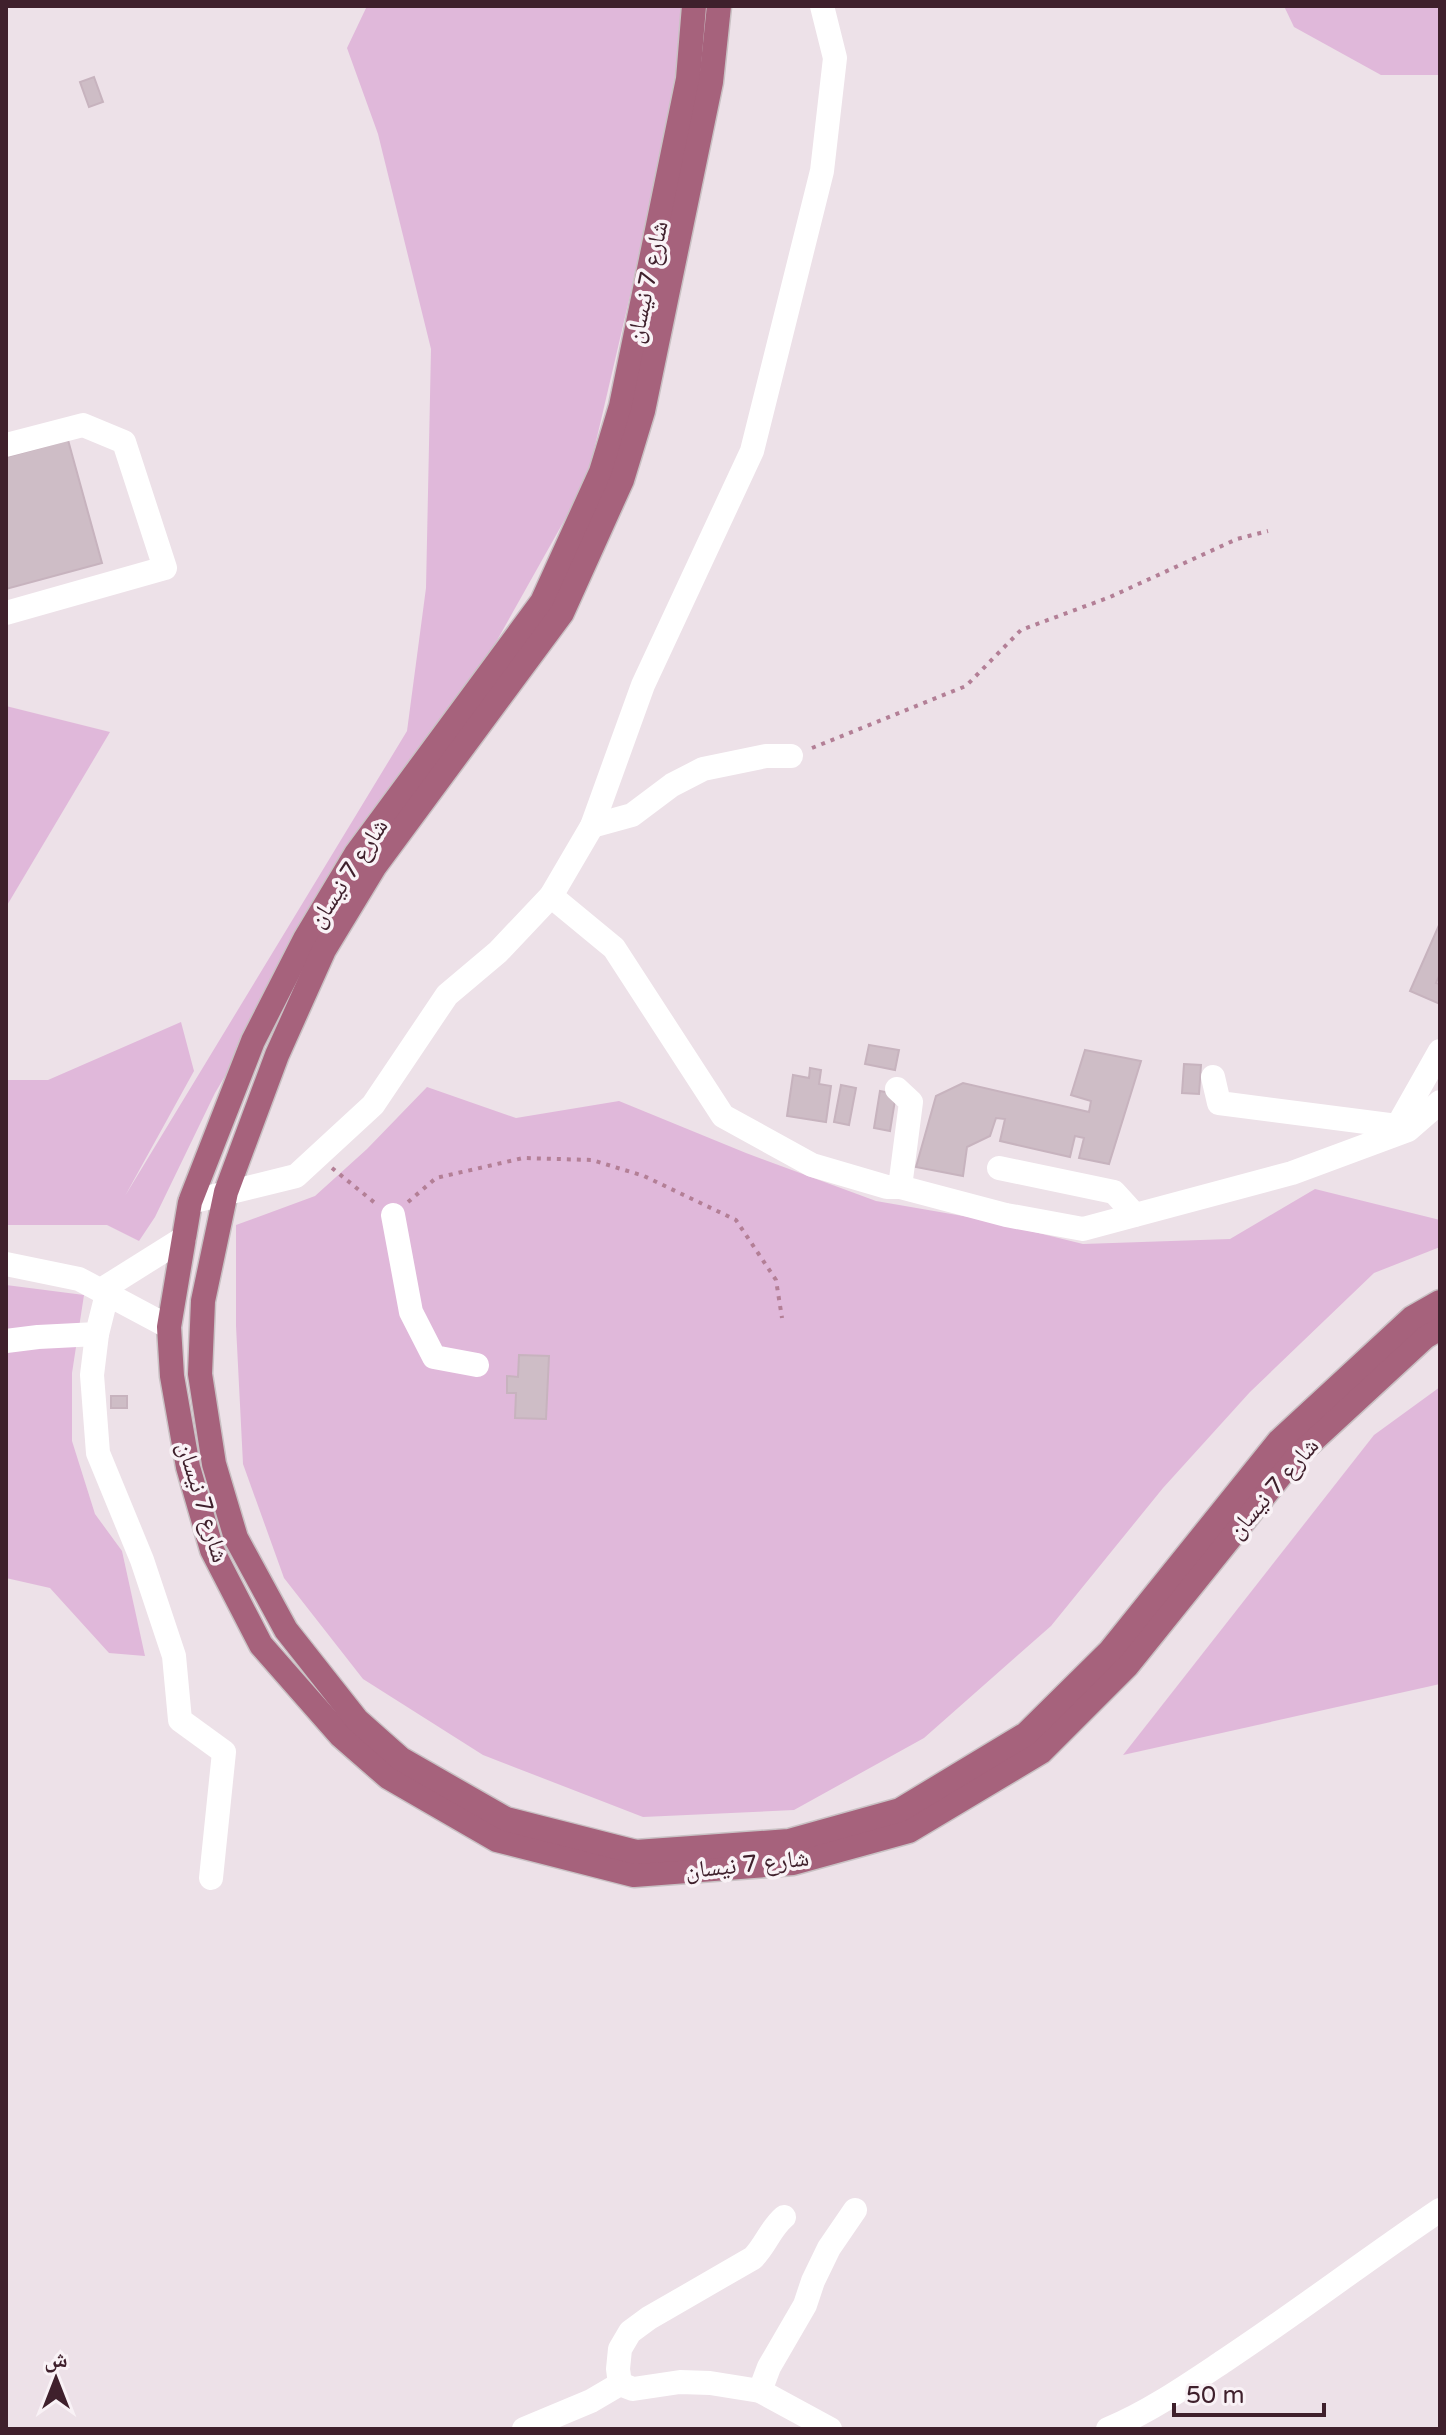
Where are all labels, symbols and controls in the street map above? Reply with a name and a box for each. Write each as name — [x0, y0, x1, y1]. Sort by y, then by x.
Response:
street label: شارع 7 نيسان — [620, 218, 675, 346]
street label: شارع 7 نيسان — [302, 813, 394, 933]
street label: شارع 7 نيسان — [1222, 1432, 1325, 1545]
street label: شارع 7 نيسان — [170, 1438, 235, 1566]
street label: شارع 7 نيسان — [684, 1844, 810, 1885]
north arrow — [16, 2339, 96, 2419]
text: ش — [44, 2347, 68, 2373]
scale bar — [1174, 2367, 1324, 2417]
text: 50 m — [1186, 2381, 1244, 2410]

